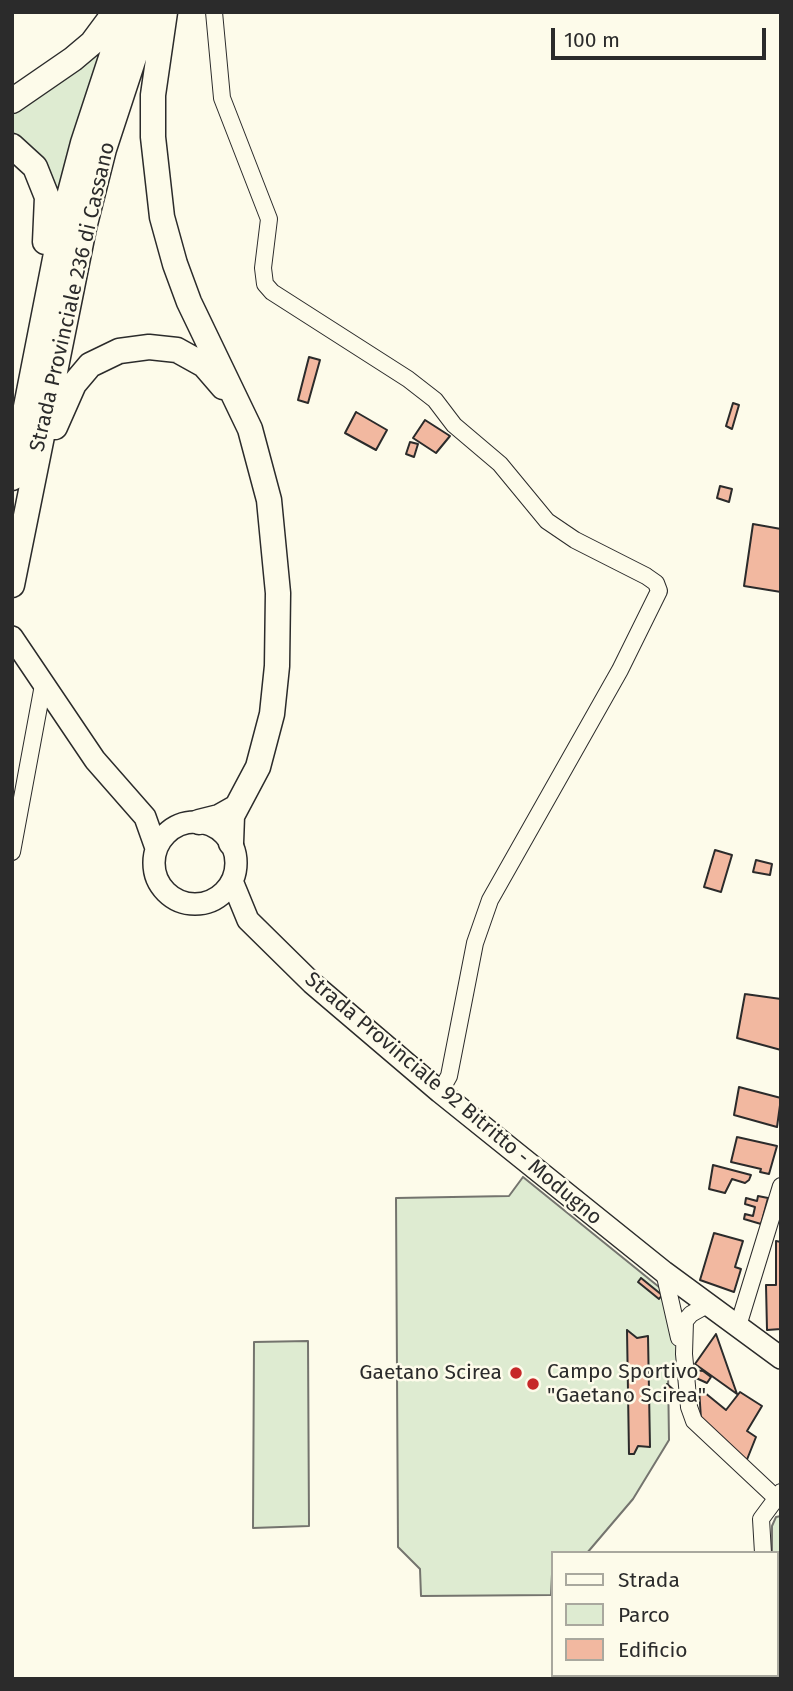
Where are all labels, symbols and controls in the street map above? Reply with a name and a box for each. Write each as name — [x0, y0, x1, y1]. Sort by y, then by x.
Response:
scale bar — [555, 14, 770, 58]
text: 100 m — [564, 27, 620, 53]
street label: Strada Provinciale 236 di Cassano — [25, 140, 121, 454]
street label: Strada Provinciale 92 Bitritto - Modugno — [299, 967, 607, 1231]
place label: Campo Sportivo "Gaetano Scirea" — [547, 1359, 706, 1409]
place label: Gaetano Scirea — [359, 1360, 502, 1386]
marker: Gaetano Scirea — [508, 1365, 524, 1381]
marker: Campo Sportivo "Gaetano Scirea" — [525, 1376, 541, 1392]
legend — [552, 1551, 779, 1677]
text: Strada — [618, 1567, 680, 1593]
text: Parco — [618, 1602, 670, 1628]
text: Edificio — [618, 1637, 688, 1663]

